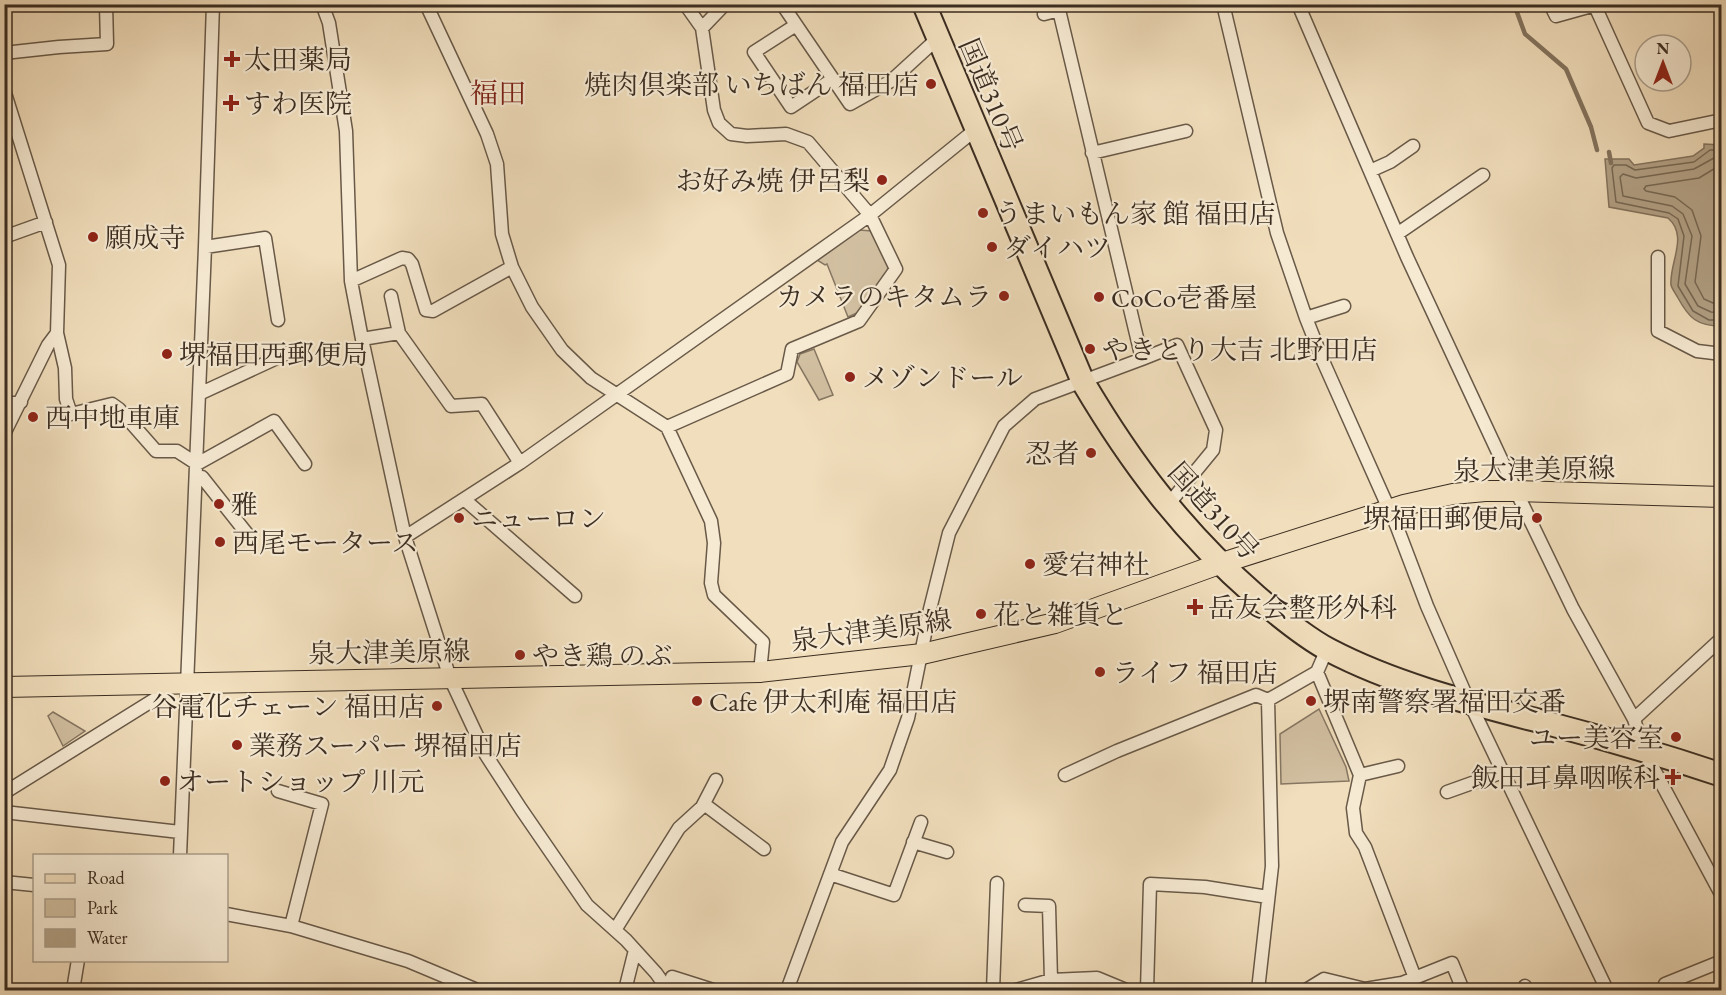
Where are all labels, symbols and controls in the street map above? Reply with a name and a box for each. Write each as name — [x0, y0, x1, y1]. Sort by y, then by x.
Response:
street label: 国道310号 — [951, 33, 1031, 157]
north arrow — [1633, 33, 1693, 93]
text: N — [1657, 38, 1670, 59]
place label: 太田薬局 — [244, 42, 352, 77]
marker: 太田薬局 — [225, 52, 239, 66]
place label: 焼肉倶楽部 いちばん 福田店 — [584, 67, 919, 102]
district label: 福田 — [470, 75, 526, 111]
marker: 焼肉倶楽部 いちばん 福田店 — [924, 77, 938, 91]
place label: すわ医院 — [244, 86, 352, 121]
marker: すわ医院 — [222, 94, 240, 112]
place label: お好み焼 伊呂梨 — [676, 163, 870, 198]
marker: お好み焼 伊呂梨 — [875, 173, 889, 187]
place label: うまいもん家 館 福田店 — [995, 196, 1276, 231]
marker: うまいもん家 館 福田店 — [976, 206, 990, 220]
place label: 願成寺 — [105, 220, 186, 255]
marker: 願成寺 — [86, 230, 100, 244]
place label: ダイハツ — [1004, 230, 1111, 265]
marker: ダイハツ — [985, 240, 999, 254]
place label: カメラのキタムラ — [776, 279, 992, 314]
place label: CoCo壱番屋 — [1111, 280, 1257, 315]
marker: カメラのキタムラ — [997, 289, 1011, 303]
marker: CoCo壱番屋 — [1092, 290, 1106, 304]
place label: やきとり大吉 北野田店 — [1102, 332, 1377, 367]
place label: 堺福田西郵便局 — [179, 337, 368, 372]
marker: やきとり大吉 北野田店 — [1083, 342, 1097, 356]
marker: 堺福田西郵便局 — [160, 347, 174, 361]
place label: メゾンドール — [862, 360, 1023, 395]
marker: メゾンドール — [843, 370, 857, 384]
place label: 西中地車庫 — [45, 400, 180, 435]
marker: 西中地車庫 — [26, 410, 40, 424]
place label: 忍者 — [1025, 436, 1079, 471]
marker: 忍者 — [1084, 446, 1098, 460]
street label: 泉大津美原線 — [1453, 450, 1615, 488]
street label: 国道310号 — [1161, 455, 1267, 567]
place label: 雅 — [231, 487, 258, 522]
marker: 雅 — [212, 497, 226, 511]
place label: ニューロン — [471, 501, 606, 536]
place label: 堺福田郵便局 — [1363, 501, 1525, 536]
marker: ニューロン — [452, 511, 466, 525]
marker: 堺福田郵便局 — [1530, 511, 1544, 525]
place label: 西尾モータース — [232, 525, 419, 560]
marker: 西尾モータース — [213, 535, 227, 549]
place label: 愛宕神社 — [1042, 547, 1150, 582]
marker: 愛宕神社 — [1023, 557, 1037, 571]
place label: 岳友会整形外科 — [1208, 590, 1397, 625]
place label: 花と雑貨と — [993, 597, 1128, 632]
marker: 岳友会整形外科 — [1186, 598, 1204, 616]
street label: 泉大津美原線 — [788, 601, 954, 659]
marker: 花と雑貨と — [974, 607, 988, 621]
street label: 泉大津美原線 — [308, 633, 470, 671]
place label: やき鶏 のぶ — [532, 638, 672, 673]
marker: やき鶏 のぶ — [513, 648, 527, 662]
place label: ライフ 福田店 — [1112, 655, 1278, 690]
marker: ライフ 福田店 — [1093, 665, 1107, 679]
place label: Cafe 伊太利庵 福田店 — [709, 684, 957, 719]
place label: 堺南警察署福田交番 — [1323, 684, 1566, 719]
place label: 谷電化チェーン 福田店 — [151, 689, 425, 724]
marker: Cafe 伊太利庵 福田店 — [690, 694, 704, 708]
marker: 堺南警察署福田交番 — [1304, 694, 1318, 708]
marker: 谷電化チェーン 福田店 — [430, 699, 444, 713]
place label: ユー美容室 — [1529, 720, 1664, 755]
place label: 業務スーパー 堺福田店 — [249, 728, 522, 763]
marker: ユー美容室 — [1669, 730, 1683, 744]
marker: 業務スーパー 堺福田店 — [230, 738, 244, 752]
place label: 飯田耳鼻咽喉科 — [1471, 760, 1660, 795]
place label: オートショップ 川元 — [177, 764, 425, 799]
marker: 飯田耳鼻咽喉科 — [1664, 768, 1682, 786]
marker: オートショップ 川元 — [158, 774, 172, 788]
legend — [33, 854, 228, 962]
text: Road — [87, 866, 126, 889]
text: Park — [87, 896, 118, 919]
text: Water — [87, 926, 128, 949]

